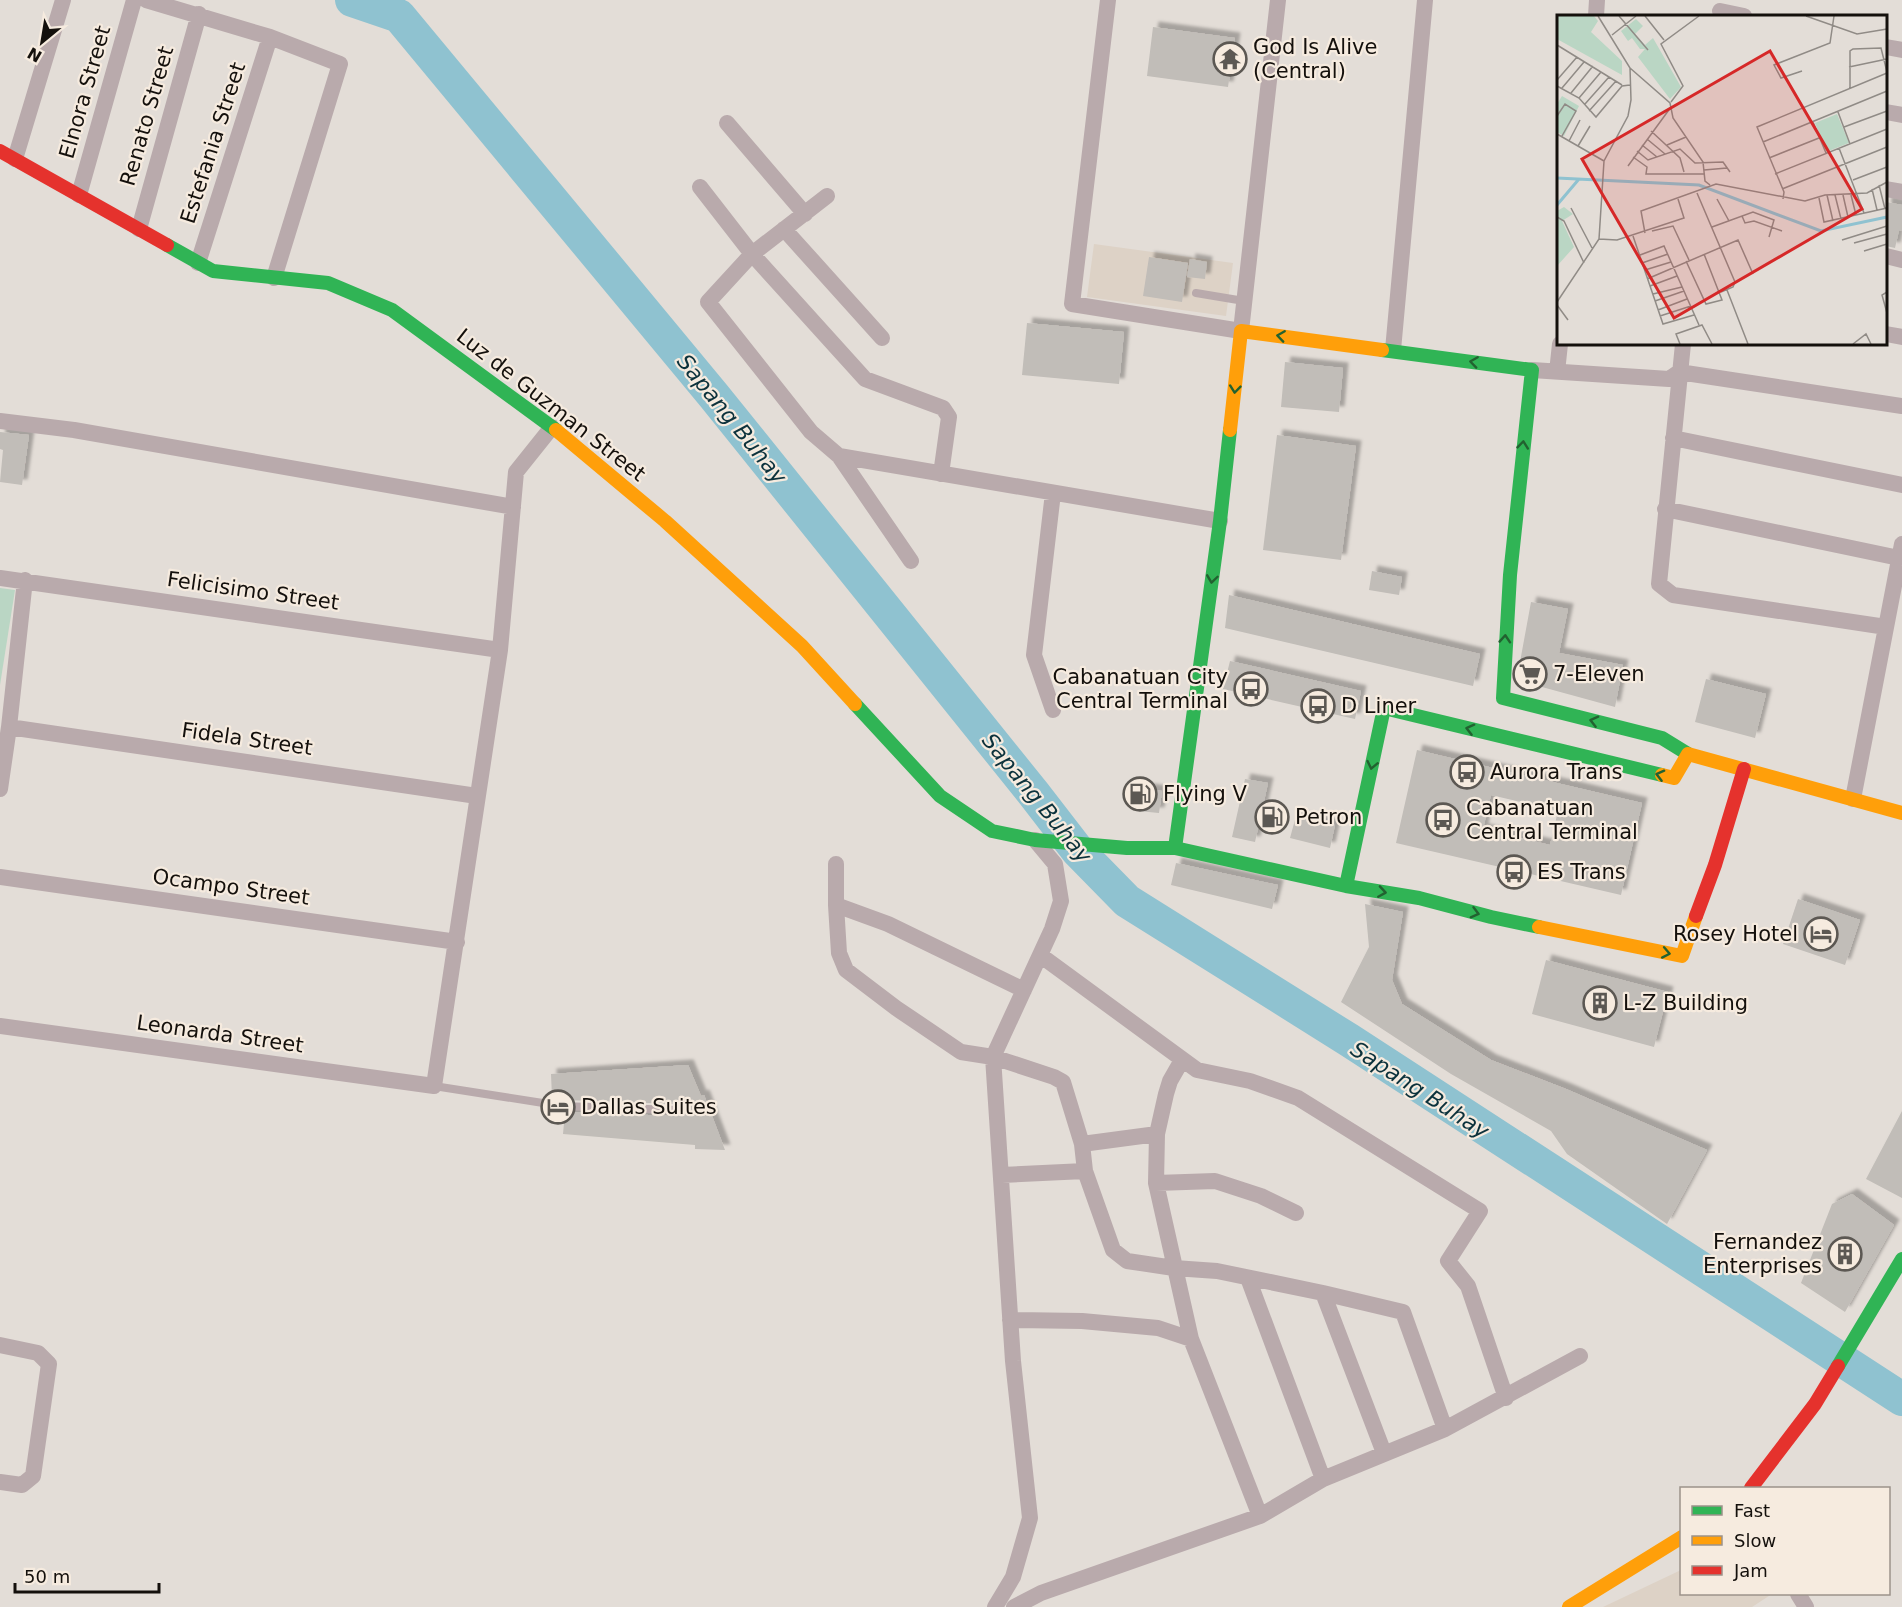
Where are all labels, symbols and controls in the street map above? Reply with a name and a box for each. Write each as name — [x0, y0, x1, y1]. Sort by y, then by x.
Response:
north arrow — [12, 12, 72, 72]
inset map — [1557, 15, 1887, 345]
street label: Elnora Street — [55, 23, 115, 161]
place label: God Is Alive (Central) — [1253, 35, 1377, 83]
temple icon: God Is Alive (Central) — [1212, 41, 1248, 77]
text: N — [24, 43, 45, 66]
street label: Renato Street — [116, 43, 178, 189]
street label: Estefania Street — [176, 59, 250, 227]
street label: Luz de Guzman Street — [452, 324, 650, 486]
one-way arrow — [1276, 330, 1285, 343]
water label: Sapang Buhay — [672, 349, 792, 490]
one-way arrow — [1469, 357, 1478, 369]
one-way arrow — [1229, 384, 1242, 394]
one-way arrow — [1516, 441, 1529, 450]
street label: Felicisimo Street — [165, 567, 341, 615]
one-way arrow — [1207, 574, 1219, 583]
one-way arrow — [1498, 635, 1511, 644]
supermarket icon: 7-Eleven — [1512, 656, 1548, 692]
place label: 7-Eleven — [1553, 662, 1645, 686]
place label: Cabanatuan City Central Terminal — [1053, 665, 1228, 713]
bus stop icon: Cabanatuan City Central Terminal — [1233, 671, 1269, 707]
bus stop icon: D Liner — [1300, 688, 1336, 724]
place label: D Liner — [1341, 694, 1417, 718]
one-way arrow — [1589, 715, 1599, 728]
street label: Fidela Street — [180, 718, 314, 760]
one-way arrow — [1466, 723, 1476, 736]
water label: Sapang Buhay — [977, 728, 1097, 869]
bus stop icon: Aurora Trans — [1449, 754, 1485, 790]
one-way arrow — [1367, 760, 1380, 770]
place label: Aurora Trans — [1490, 760, 1622, 784]
one-way arrow — [1655, 769, 1665, 782]
fuel station icon: Flying V — [1122, 776, 1158, 812]
place label: Flying V — [1163, 782, 1247, 806]
place label: Cabanatuan Central Terminal — [1466, 796, 1638, 844]
fuel station icon: Petron — [1254, 799, 1290, 835]
bus stop icon: Cabanatuan Central Terminal — [1425, 802, 1461, 838]
place label: Petron — [1295, 805, 1362, 829]
bus stop icon: ES Trans — [1496, 854, 1532, 890]
place label: ES Trans — [1537, 860, 1626, 884]
street label: Ocampo Street — [151, 864, 311, 910]
one-way arrow — [1377, 885, 1387, 898]
one-way arrow — [1469, 906, 1480, 918]
hotel icon: Rosey Hotel — [1803, 916, 1839, 952]
place label: Rosey Hotel — [1673, 922, 1798, 946]
one-way arrow — [1661, 946, 1671, 959]
building icon: L-Z Building — [1582, 985, 1618, 1021]
place label: L-Z Building — [1623, 991, 1748, 1015]
street label: Leonarda Street — [135, 1010, 305, 1058]
water label: Sapang Buhay — [1346, 1036, 1494, 1144]
hotel icon: Dallas Suites — [540, 1089, 576, 1125]
place label: Dallas Suites — [581, 1095, 717, 1119]
place label: Fernandez Enterprises — [1703, 1230, 1822, 1278]
building icon: Fernandez Enterprises — [1827, 1236, 1863, 1272]
legend — [1680, 1487, 1890, 1595]
text: Fast — [1734, 1500, 1770, 1521]
text: Slow — [1734, 1530, 1776, 1551]
scale bar — [15, 1556, 159, 1594]
text: Jam — [1733, 1560, 1768, 1581]
text: 50 m — [24, 1566, 70, 1587]

